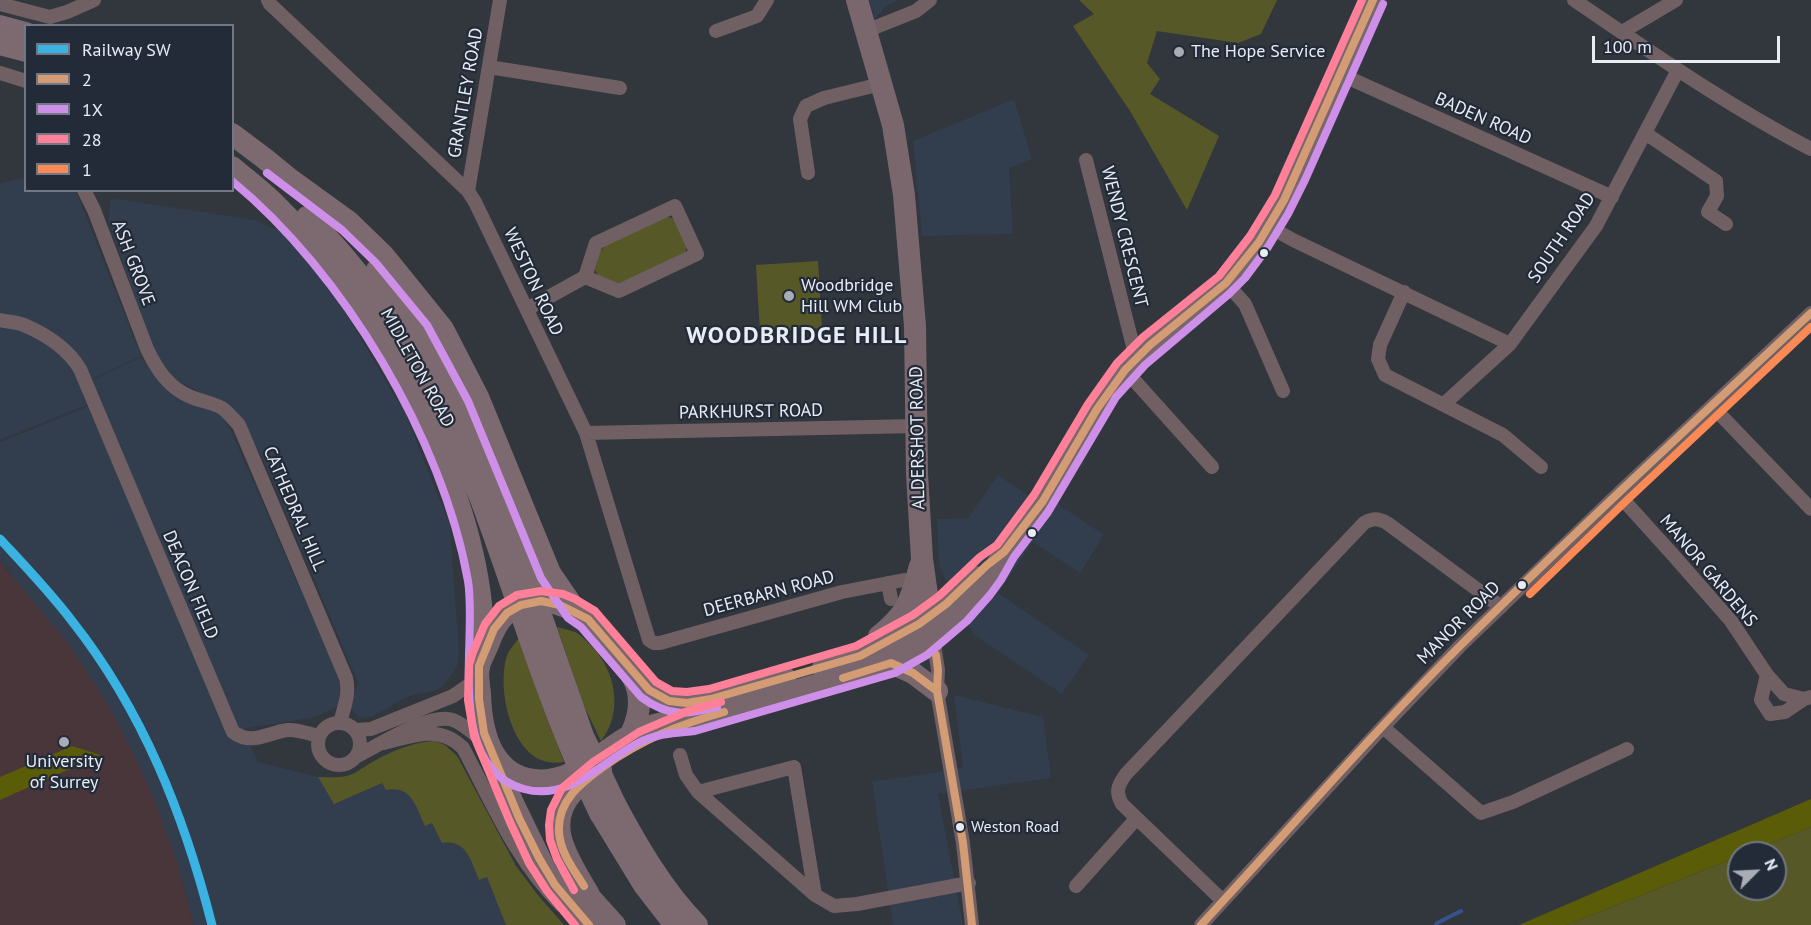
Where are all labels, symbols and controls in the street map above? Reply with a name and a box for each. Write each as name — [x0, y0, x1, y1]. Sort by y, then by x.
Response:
legend — [24, 24, 234, 192]
scale bar — [1595, 24, 1782, 62]
street label: GRANTLEY ROAD — [444, 26, 488, 160]
text: 100 m — [1603, 35, 1652, 58]
text: Railway SW — [82, 38, 171, 61]
place label: The Hope Service — [1191, 41, 1325, 63]
marker: The Hope Service — [1172, 45, 1186, 59]
text: 2 — [82, 68, 92, 91]
street label: BADEN ROAD — [1431, 88, 1535, 150]
text: 1X — [82, 98, 103, 121]
text: 28 — [82, 128, 102, 151]
text: 1 — [82, 158, 92, 181]
street label: WENDY CRESCENT — [1096, 164, 1152, 310]
street label: SOUTH ROAD — [1524, 189, 1600, 287]
street label: ASH GROVE — [107, 217, 159, 309]
street label: WESTON ROAD — [499, 225, 567, 339]
unlabelled marker — [1258, 247, 1270, 259]
place label: Woodbridge Hill WM Club — [801, 275, 902, 318]
marker: Woodbridge Hill WM Club — [782, 289, 796, 303]
street label: MIDLETON ROAD — [375, 305, 459, 431]
district label: WOODBRIDGE HILL — [686, 322, 908, 350]
street label: ALDERSHOT ROAD — [906, 366, 930, 510]
street label: PARKHURST ROAD — [679, 400, 823, 424]
street label: CATHEDRAL HILL — [258, 443, 330, 575]
street label: MANOR GARDENS — [1655, 510, 1761, 632]
street label: DEACON FIELD — [157, 527, 223, 643]
unlabelled marker — [1026, 527, 1038, 539]
street label: DEERBARN ROAD — [701, 566, 837, 622]
street label: MANOR ROAD — [1413, 577, 1505, 669]
unlabelled marker — [1516, 579, 1528, 591]
marker: University of Surrey — [57, 735, 71, 749]
place label: University of Surrey — [25, 751, 103, 794]
place label: Weston Road — [971, 817, 1059, 837]
marker: Weston Road — [954, 821, 966, 833]
north arrow — [1727, 841, 1787, 901]
text: N — [1760, 856, 1783, 873]

